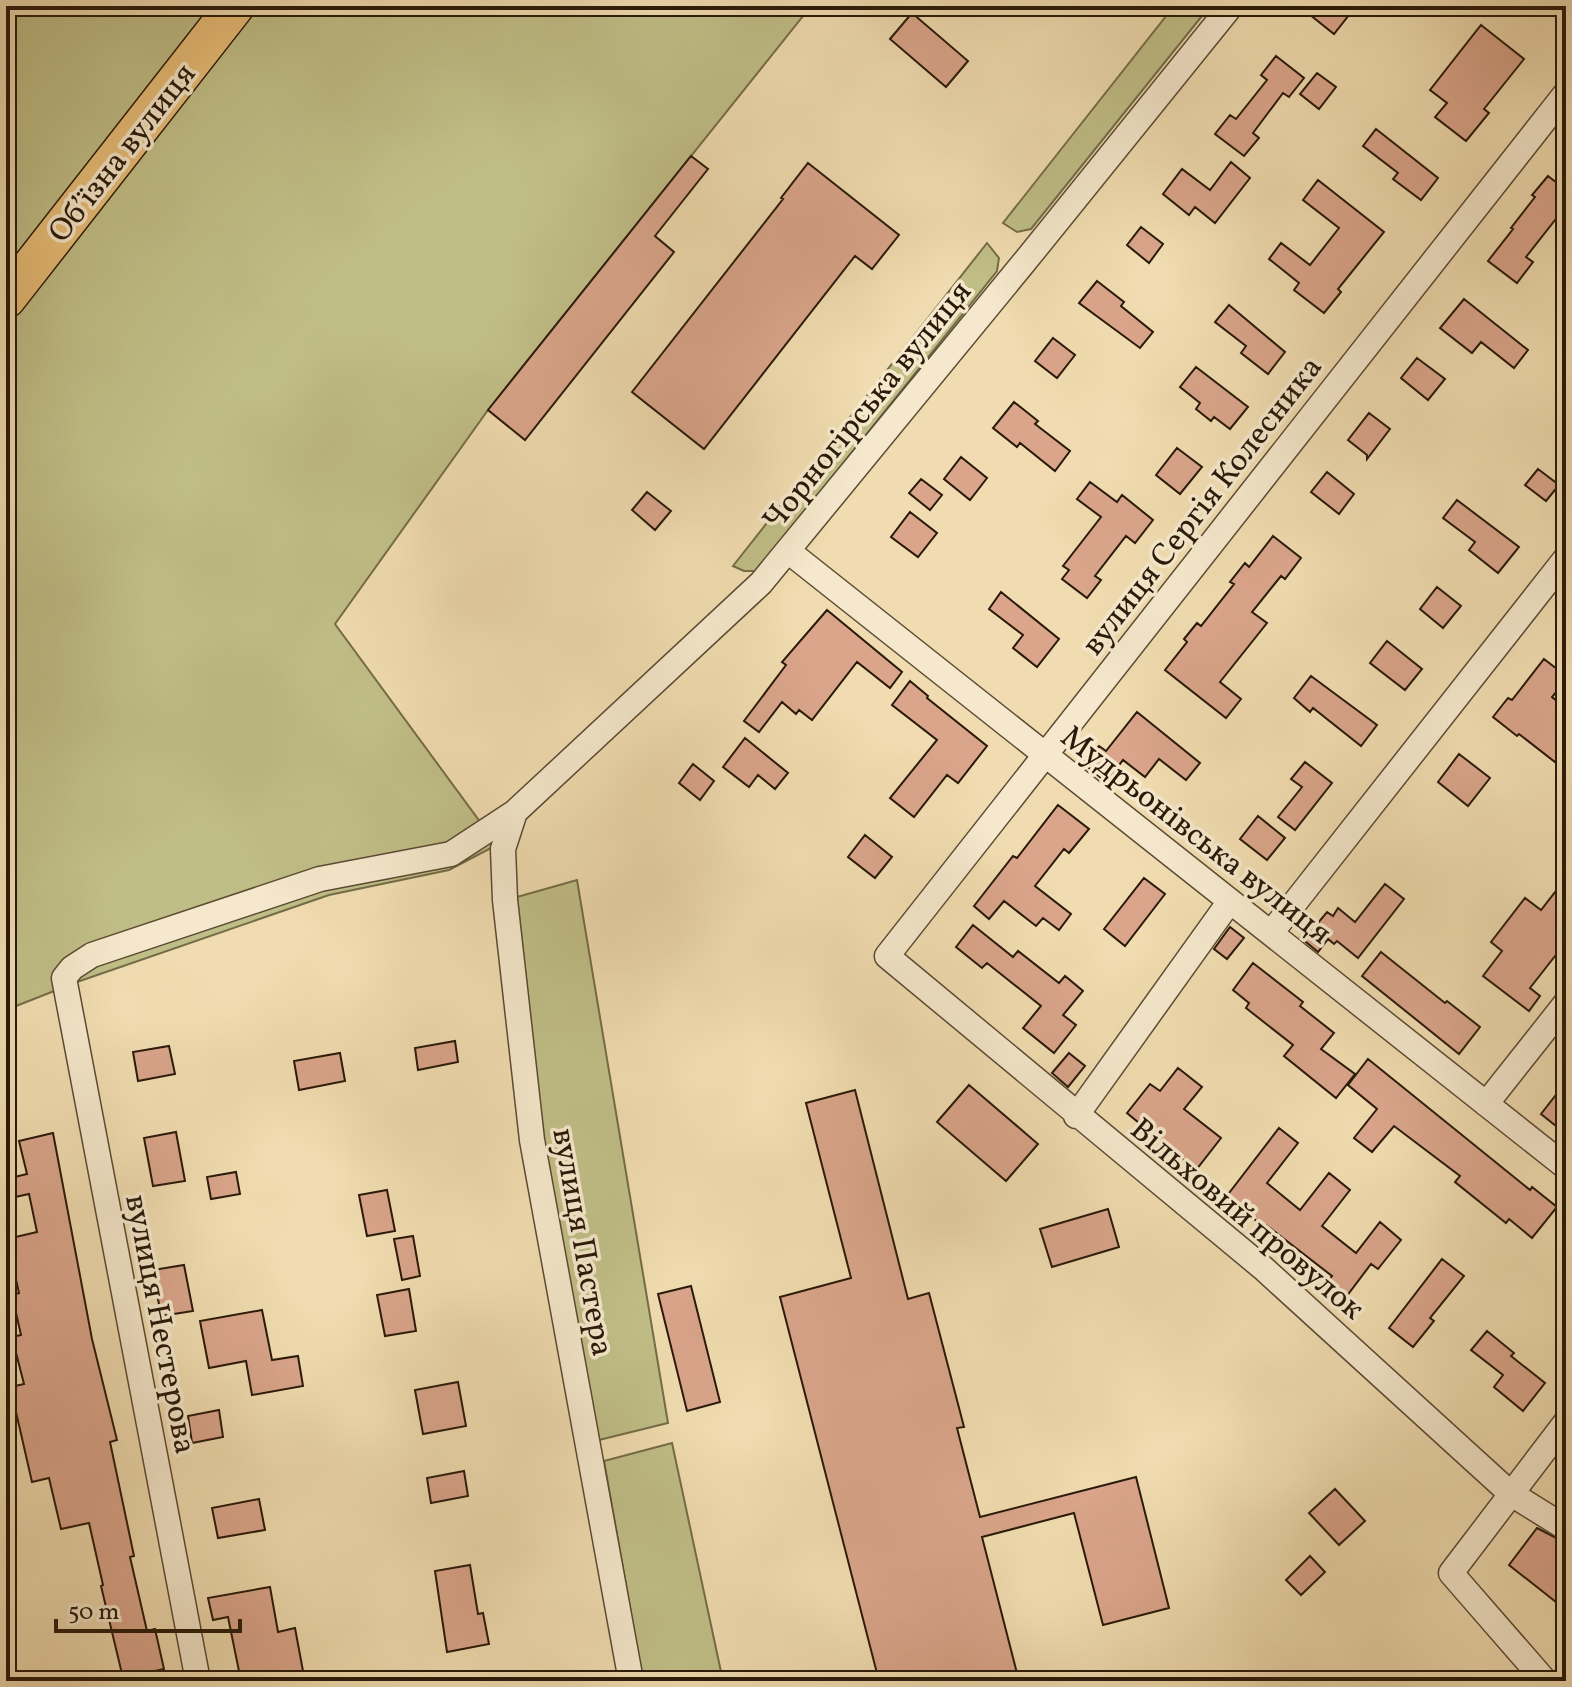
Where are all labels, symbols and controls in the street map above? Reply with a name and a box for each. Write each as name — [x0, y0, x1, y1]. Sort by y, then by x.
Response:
street label: Обʼїзна вулиця — [39, 55, 208, 253]
street label: Чорногірська вулиця — [754, 273, 983, 541]
street label: вулиця Сергія Колесника — [1073, 348, 1334, 666]
street label: Мудрьонівська вулиця — [1050, 717, 1340, 956]
street label: Вільховий провулок — [1119, 1109, 1373, 1332]
street label: вулиця Пастера — [539, 1125, 623, 1360]
street label: вулиця Нестерова — [112, 1191, 206, 1458]
scale bar — [56, 1583, 240, 1633]
text: 50 m — [68, 1596, 120, 1630]

